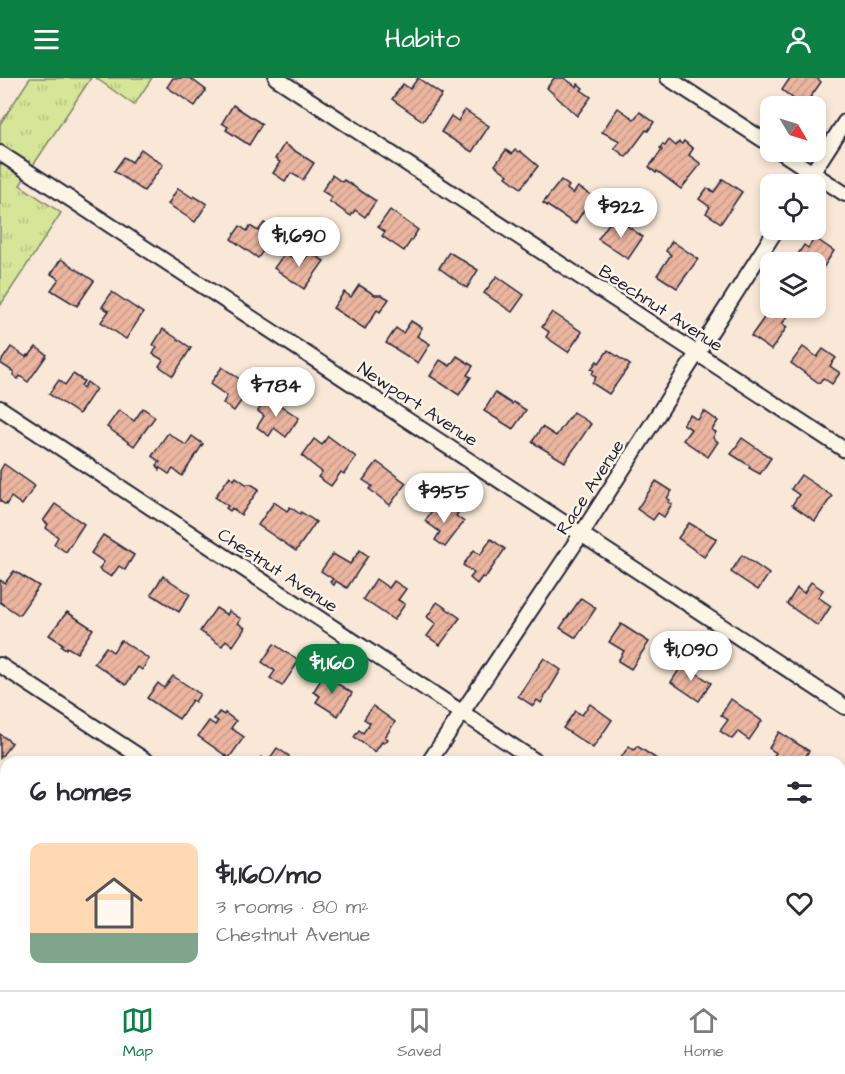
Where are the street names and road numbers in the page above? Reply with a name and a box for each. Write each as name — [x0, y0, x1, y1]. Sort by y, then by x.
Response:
street label: Beechnut Avenue — [594, 259, 728, 358]
street label: Newport Avenue — [353, 356, 483, 453]
street label: Race Avenue — [550, 435, 631, 540]
street label: Chestnut Avenue — [213, 522, 343, 619]

